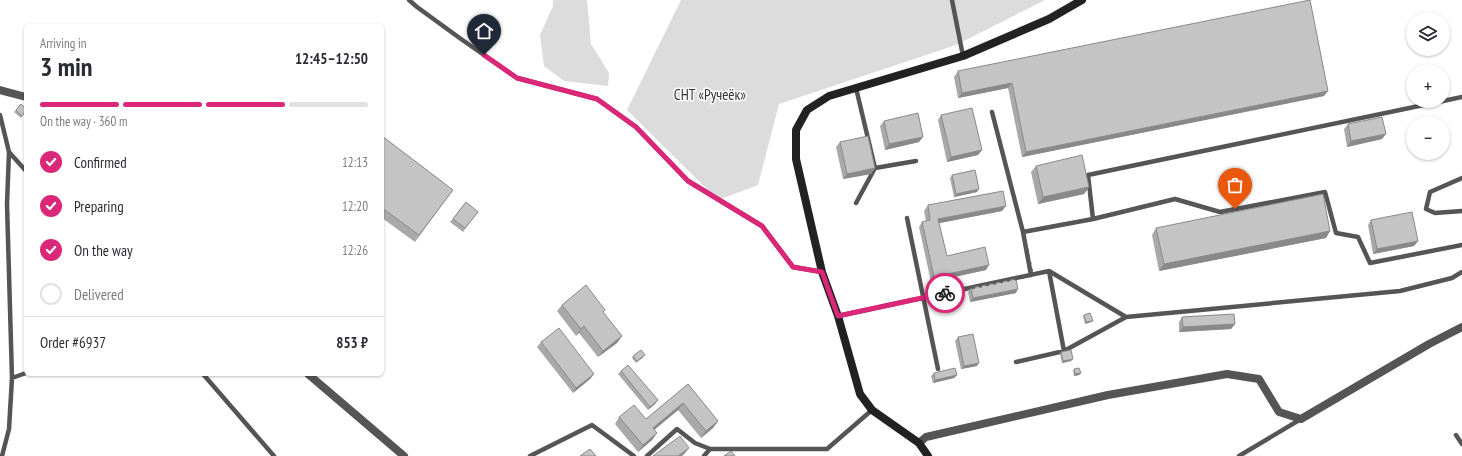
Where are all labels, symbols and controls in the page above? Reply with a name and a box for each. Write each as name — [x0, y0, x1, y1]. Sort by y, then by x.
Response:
map controls — [1406, 12, 1450, 160]
button: layers — [1406, 12, 1450, 56]
pin — [467, 14, 501, 55]
icon: home — [473, 20, 495, 42]
text: Arriving in — [40, 35, 87, 52]
text: 12:45–12:50 — [295, 49, 368, 68]
text: 3 min — [40, 50, 93, 83]
button: + — [1406, 64, 1450, 108]
park label: СНТ «Ручеёк» — [674, 85, 746, 104]
text: On the way · 360 m — [40, 113, 127, 130]
button: − — [1406, 116, 1450, 160]
icon: check — [40, 151, 62, 173]
text: Confirmed — [74, 153, 127, 172]
text: 12:13 — [342, 154, 368, 171]
pin — [1218, 168, 1252, 209]
icon: bag — [1224, 174, 1246, 196]
icon: check — [40, 195, 62, 217]
text: Preparing — [74, 197, 124, 216]
text: 12:20 — [342, 198, 368, 215]
icon: check — [40, 239, 62, 261]
text: On the way — [74, 241, 133, 260]
text: 12:26 — [342, 242, 368, 259]
courier — [925, 273, 965, 313]
icon: bike — [934, 282, 956, 304]
text: Delivered — [74, 285, 124, 304]
text: Order #6937 — [40, 333, 106, 352]
text: 853 ₽ — [336, 333, 368, 352]

